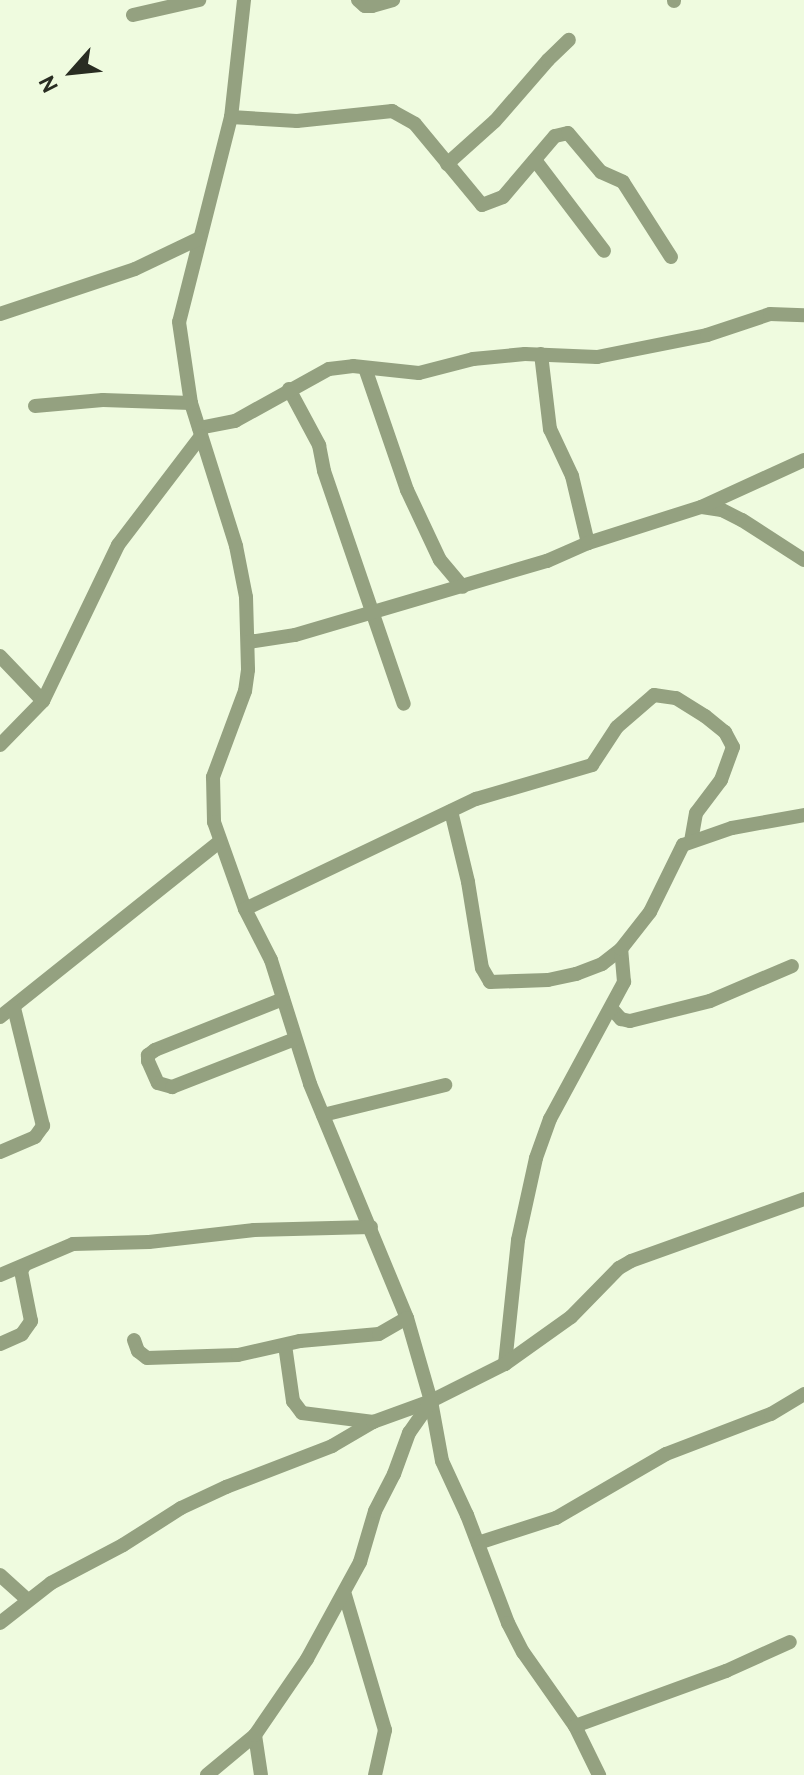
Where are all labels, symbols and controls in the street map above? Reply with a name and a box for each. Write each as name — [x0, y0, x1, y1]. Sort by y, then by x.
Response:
north arrow — [32, 32, 112, 112]
text: N — [35, 70, 66, 96]

